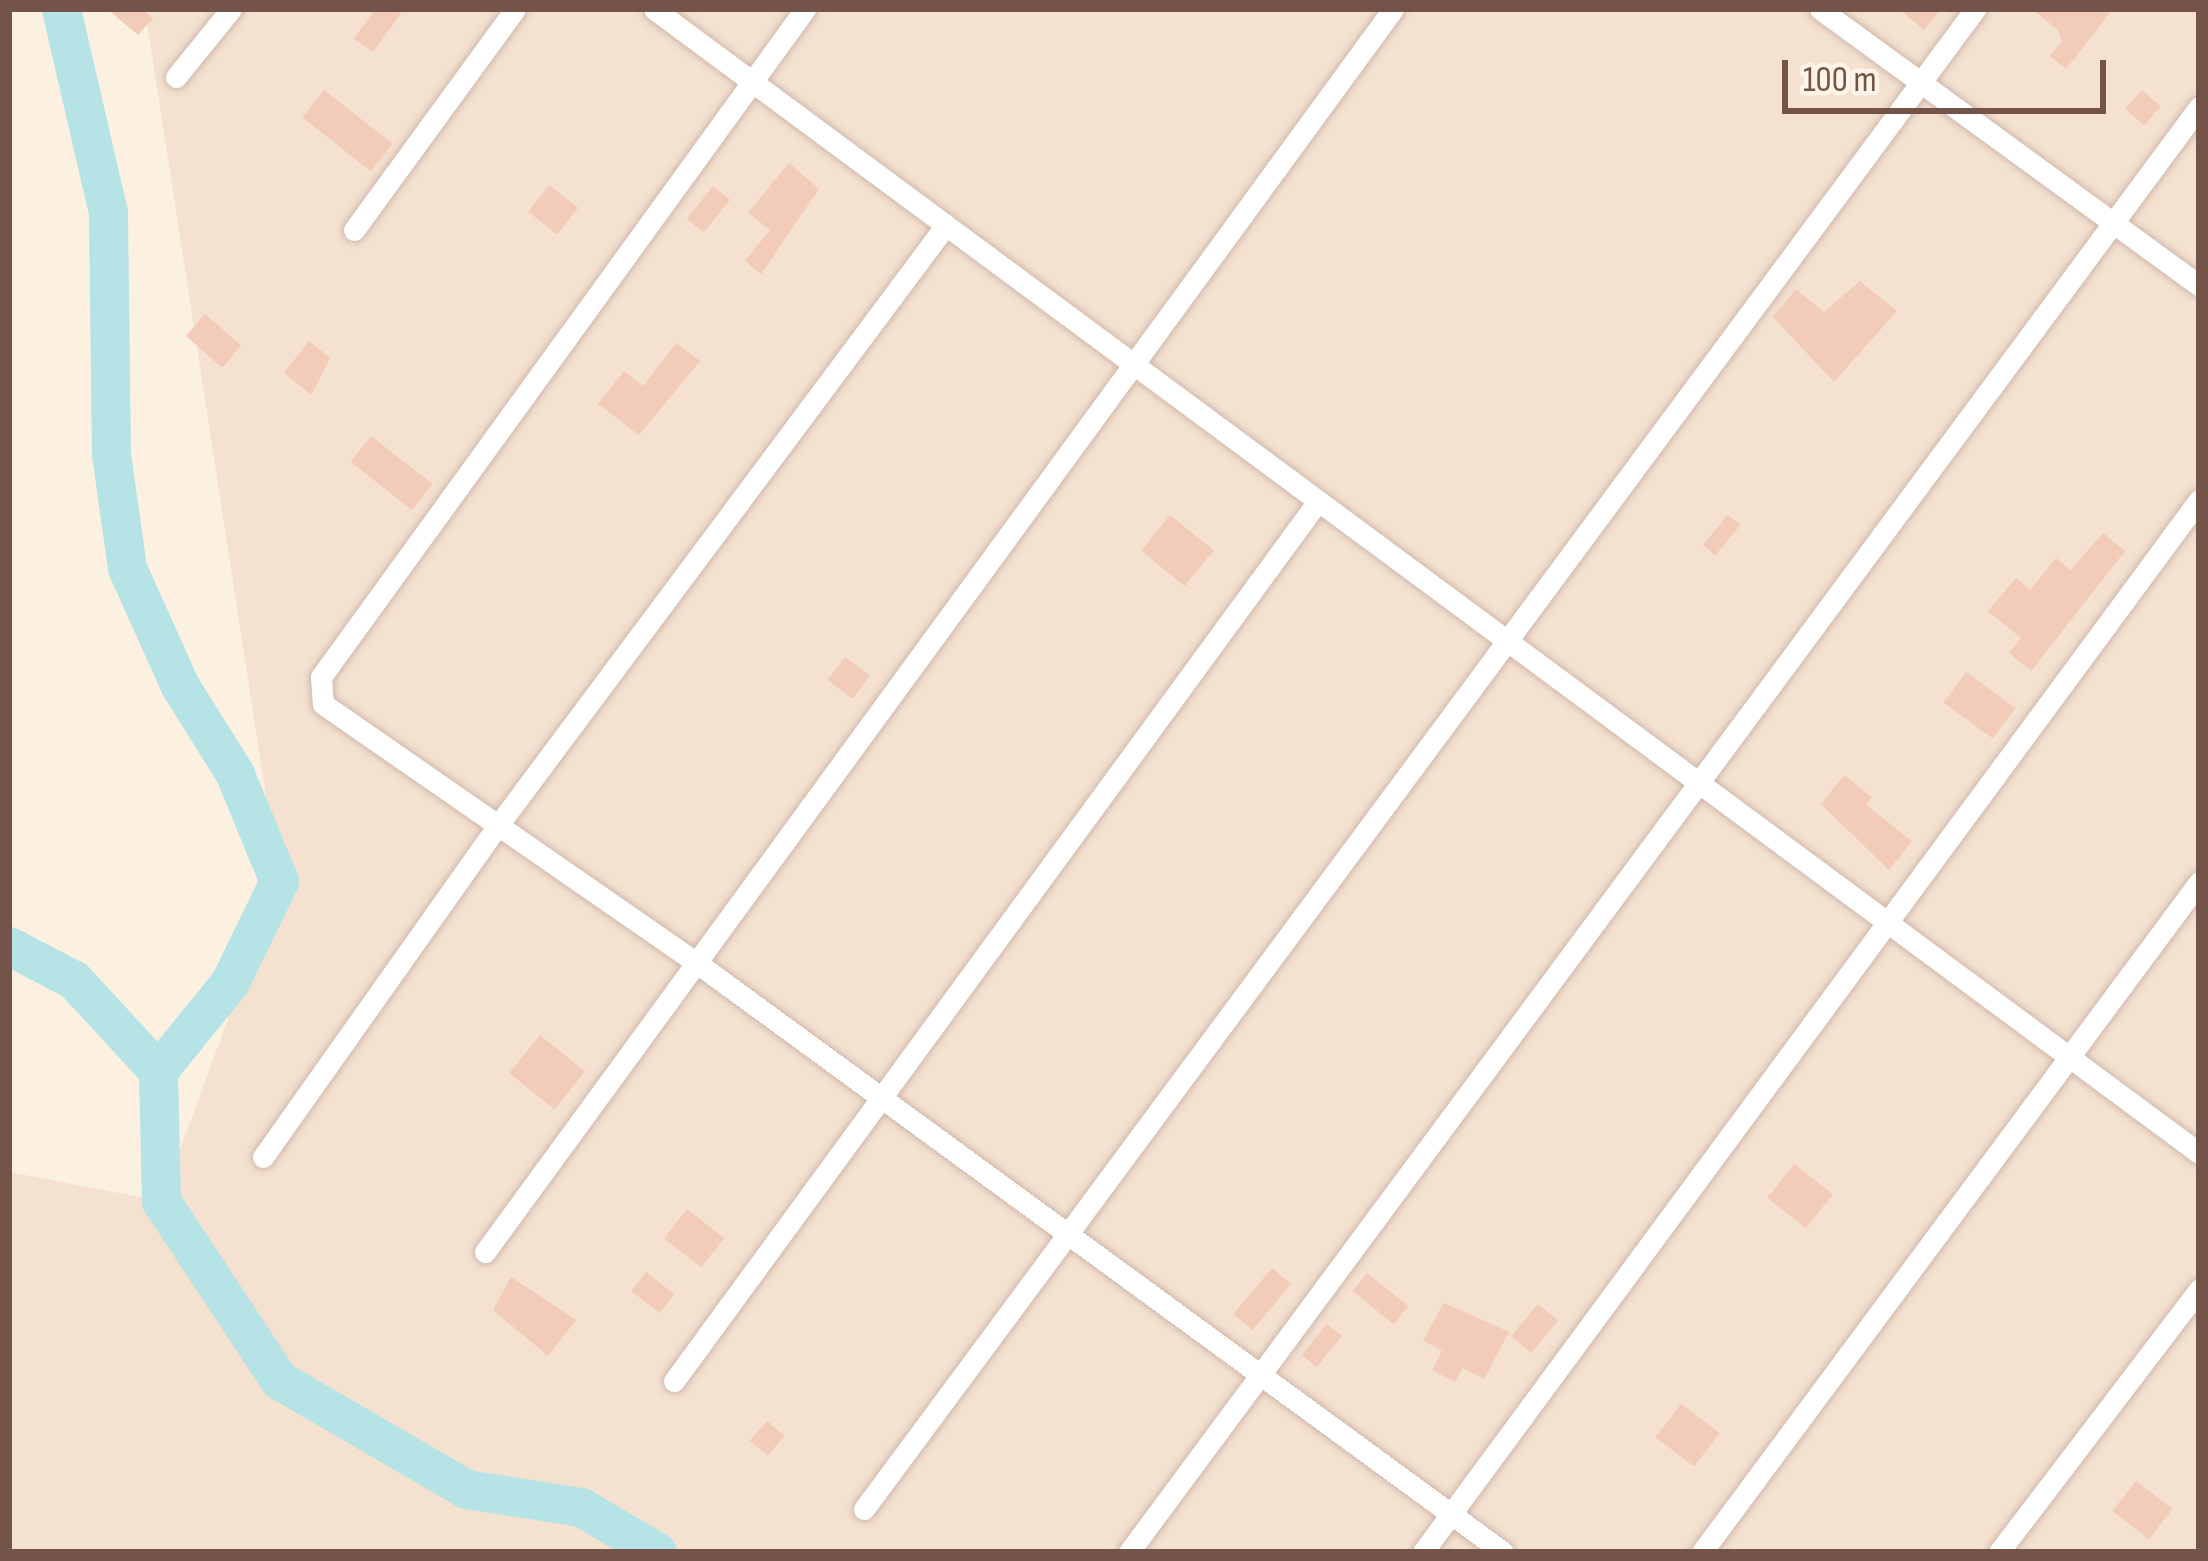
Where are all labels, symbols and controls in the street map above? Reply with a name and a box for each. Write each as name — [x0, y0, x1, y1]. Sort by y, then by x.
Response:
scale bar — [1788, 36, 2112, 110]
text: 100 m — [1803, 59, 1877, 102]

